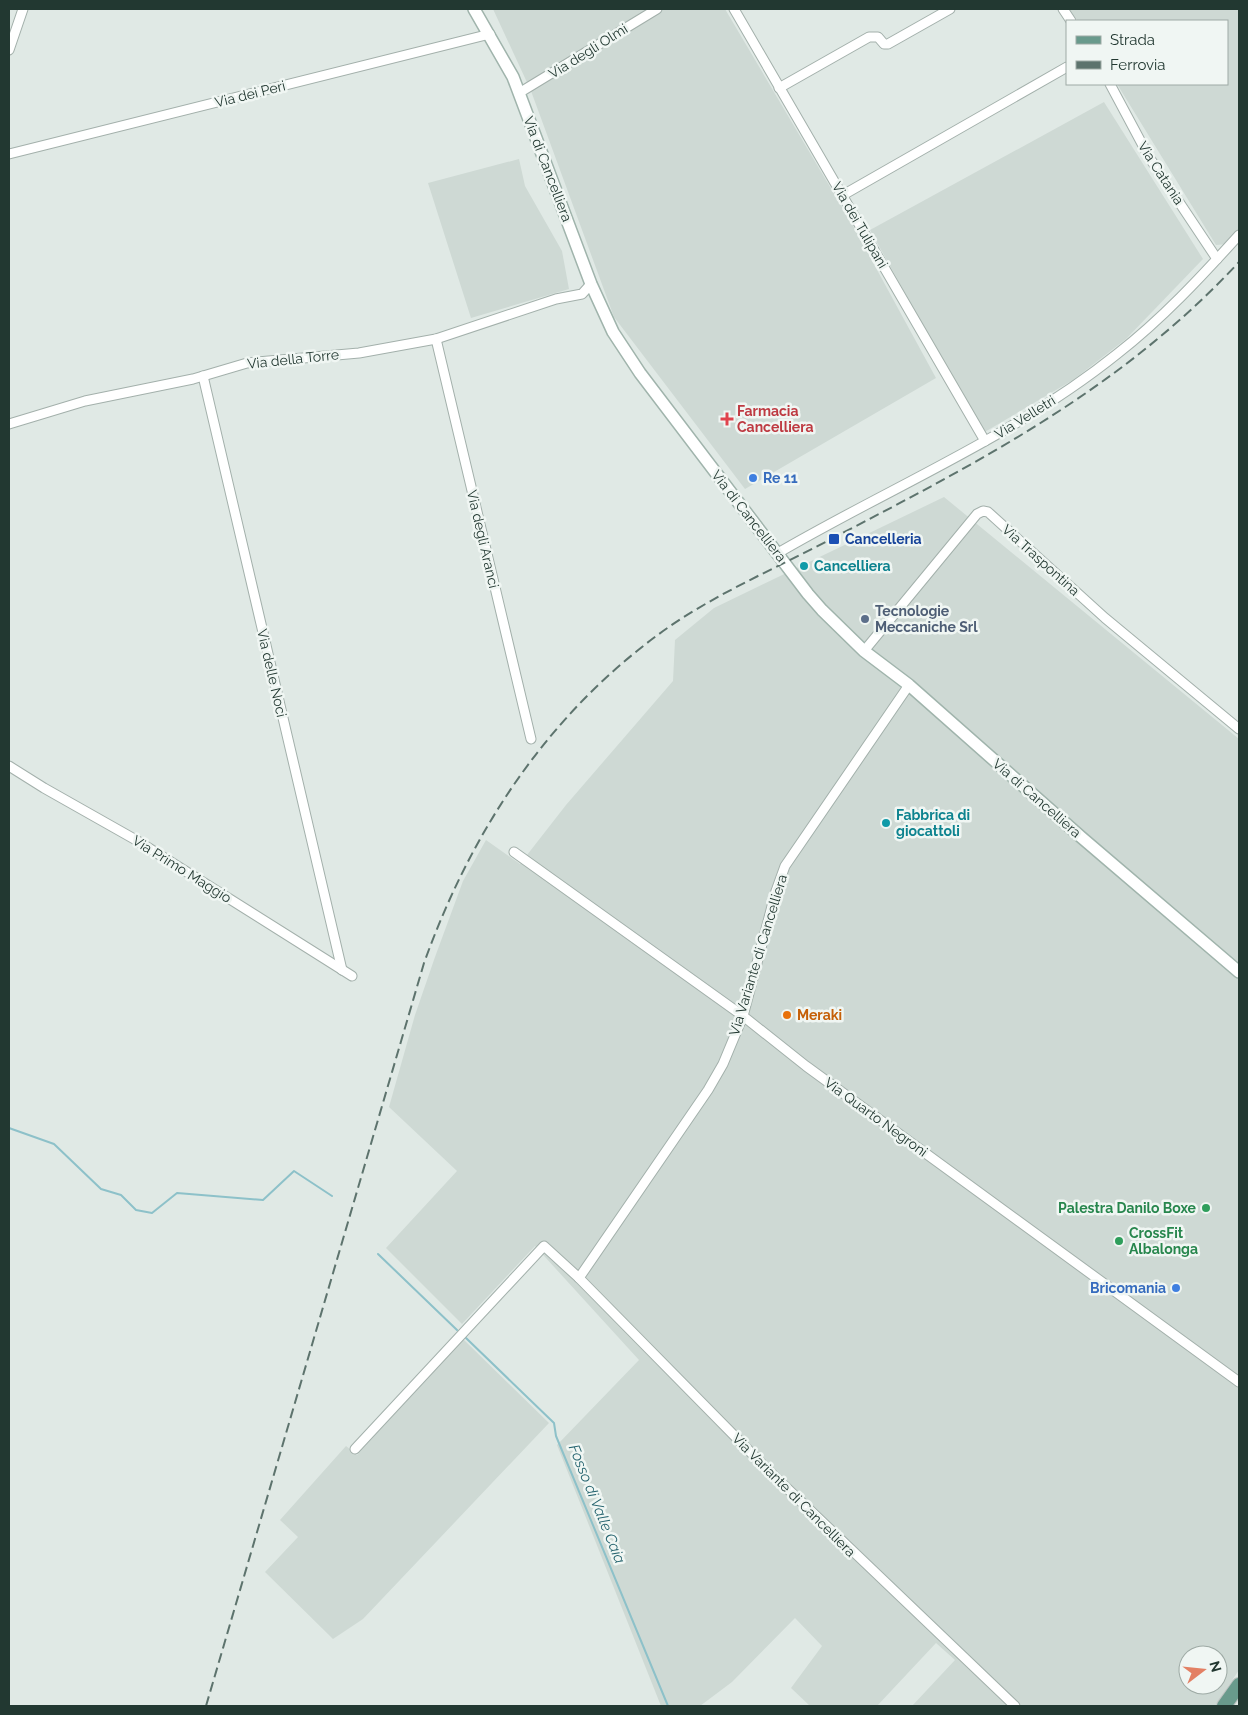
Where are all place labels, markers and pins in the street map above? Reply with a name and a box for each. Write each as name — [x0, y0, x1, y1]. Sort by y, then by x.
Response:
place label: Farmacia Cancelliera — [737, 403, 814, 435]
marker: Farmacia Cancelliera — [721, 413, 733, 425]
place label: Re 11 — [763, 470, 798, 486]
marker: Re 11 — [747, 472, 759, 484]
place label: Cancelleria — [845, 531, 922, 547]
marker: Cancelleria — [827, 532, 841, 546]
place label: Cancelliera — [814, 558, 891, 574]
marker: Cancelliera — [798, 560, 810, 572]
place label: Tecnologie Meccaniche Srl — [875, 603, 978, 635]
marker: Tecnologie Meccaniche Srl — [859, 613, 871, 625]
place label: Fabbrica di giocattoli — [896, 807, 970, 839]
marker: Fabbrica di giocattoli — [880, 817, 892, 829]
place label: Meraki — [797, 1007, 842, 1023]
marker: Meraki — [781, 1009, 793, 1021]
place label: Palestra Danilo Boxe — [1058, 1200, 1197, 1216]
marker: Palestra Danilo Boxe — [1200, 1202, 1212, 1214]
place label: CrossFit Albalonga — [1129, 1225, 1198, 1257]
marker: CrossFit Albalonga — [1113, 1235, 1125, 1247]
place label: Bricomania — [1090, 1280, 1166, 1296]
marker: Bricomania — [1170, 1282, 1182, 1294]

